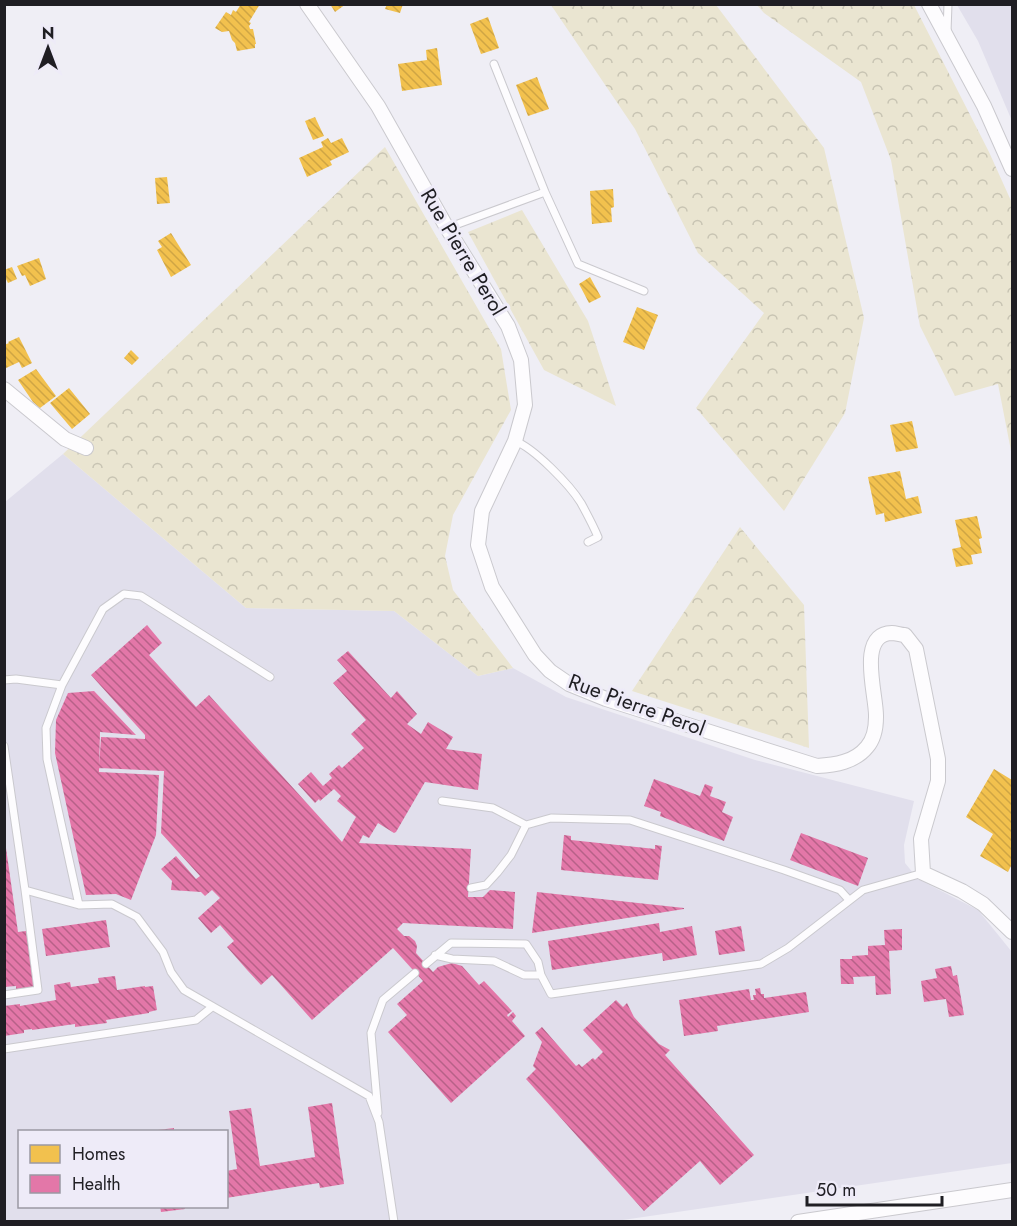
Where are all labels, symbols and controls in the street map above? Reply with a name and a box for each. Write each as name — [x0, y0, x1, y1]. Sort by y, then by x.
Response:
north arrow — [18, 18, 78, 78]
text: N — [42, 22, 54, 45]
street label: Rue Pierre Perol — [413, 183, 513, 321]
street label: Rue Pierre Perol — [564, 666, 710, 744]
legend — [18, 1130, 228, 1208]
text: Homes — [72, 1141, 125, 1167]
scale bar — [807, 1169, 942, 1207]
text: Health — [72, 1171, 121, 1197]
text: 50 m — [816, 1177, 856, 1203]

